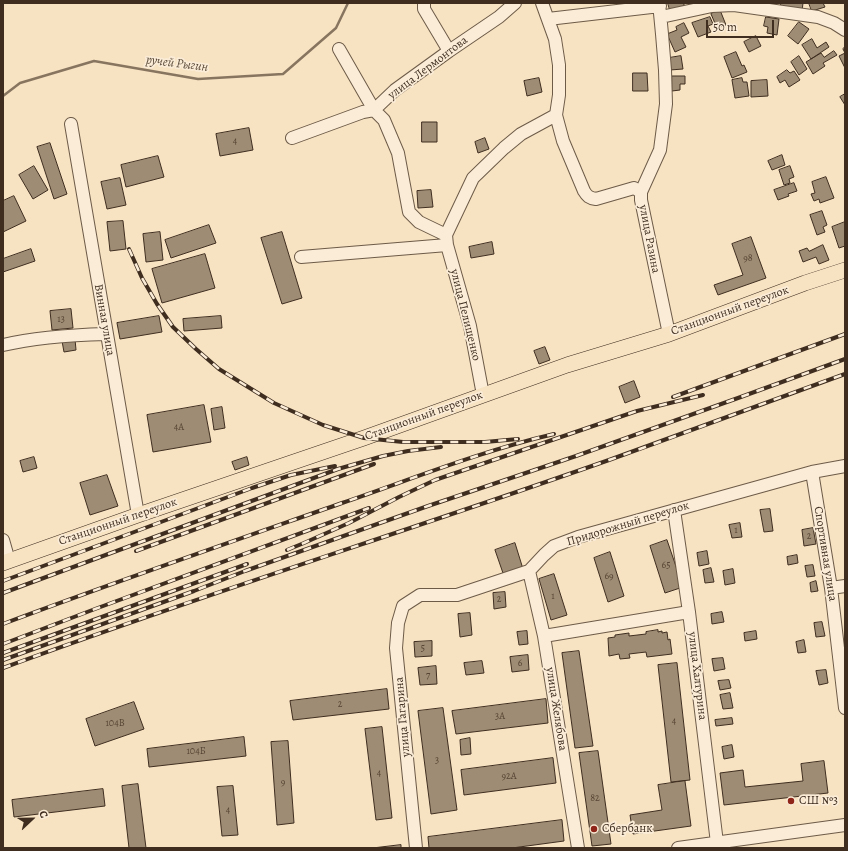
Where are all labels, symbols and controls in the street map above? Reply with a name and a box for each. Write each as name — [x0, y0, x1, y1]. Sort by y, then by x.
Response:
scale bar — [708, 12, 776, 38]
text: 50 m — [713, 19, 737, 35]
street label: улица Лермонтова — [385, 33, 471, 103]
water label: ручей Рыгин — [145, 52, 209, 76]
house number: 4 — [233, 136, 237, 148]
street label: улица Разина — [635, 203, 663, 275]
house number: 98 — [743, 253, 753, 265]
street label: улица Пелищенко — [447, 268, 483, 362]
street label: Винная улица — [91, 283, 117, 357]
street label: Станционный переулок — [669, 283, 791, 339]
house number: 13 — [57, 314, 65, 326]
street label: Станционный переулок — [363, 388, 485, 444]
house number: 4А — [174, 422, 184, 434]
street label: Станционный переулок — [57, 495, 179, 549]
street label: Придорожный переулок — [565, 499, 691, 549]
street label: Спортивная улица — [810, 506, 840, 602]
house number: 1 — [734, 525, 738, 537]
house number: 2 — [807, 531, 811, 543]
house number: 65 — [662, 560, 670, 572]
house number: 69 — [604, 571, 614, 583]
house number: 1 — [551, 591, 555, 603]
house number: 2 — [497, 594, 501, 606]
street label: улица Халтурина — [684, 631, 710, 721]
house number: 5 — [421, 643, 425, 655]
house number: 6 — [518, 658, 522, 670]
street label: улица Желябова — [542, 666, 570, 752]
house number: 7 — [426, 670, 430, 682]
street label: улица Гагарина — [392, 676, 414, 758]
house number: 2 — [338, 699, 342, 711]
house number: 3А — [495, 711, 505, 723]
house number: 4 — [672, 716, 676, 728]
house number: 104В — [105, 718, 125, 730]
house number: 104Б — [186, 746, 206, 758]
house number: 3 — [435, 755, 439, 767]
house number: 4 — [377, 768, 381, 780]
house number: 92А — [501, 771, 517, 783]
house number: 9 — [281, 777, 285, 789]
house number: 82 — [590, 793, 600, 805]
place label: СШ №3 — [799, 794, 838, 808]
marker: СШ №3 — [786, 796, 796, 806]
north arrow — [12, 799, 52, 839]
house number: 4 — [226, 805, 230, 817]
text: С — [35, 808, 52, 820]
place label: Сбербанк — [602, 822, 652, 836]
marker: Сбербанк — [589, 824, 599, 834]

